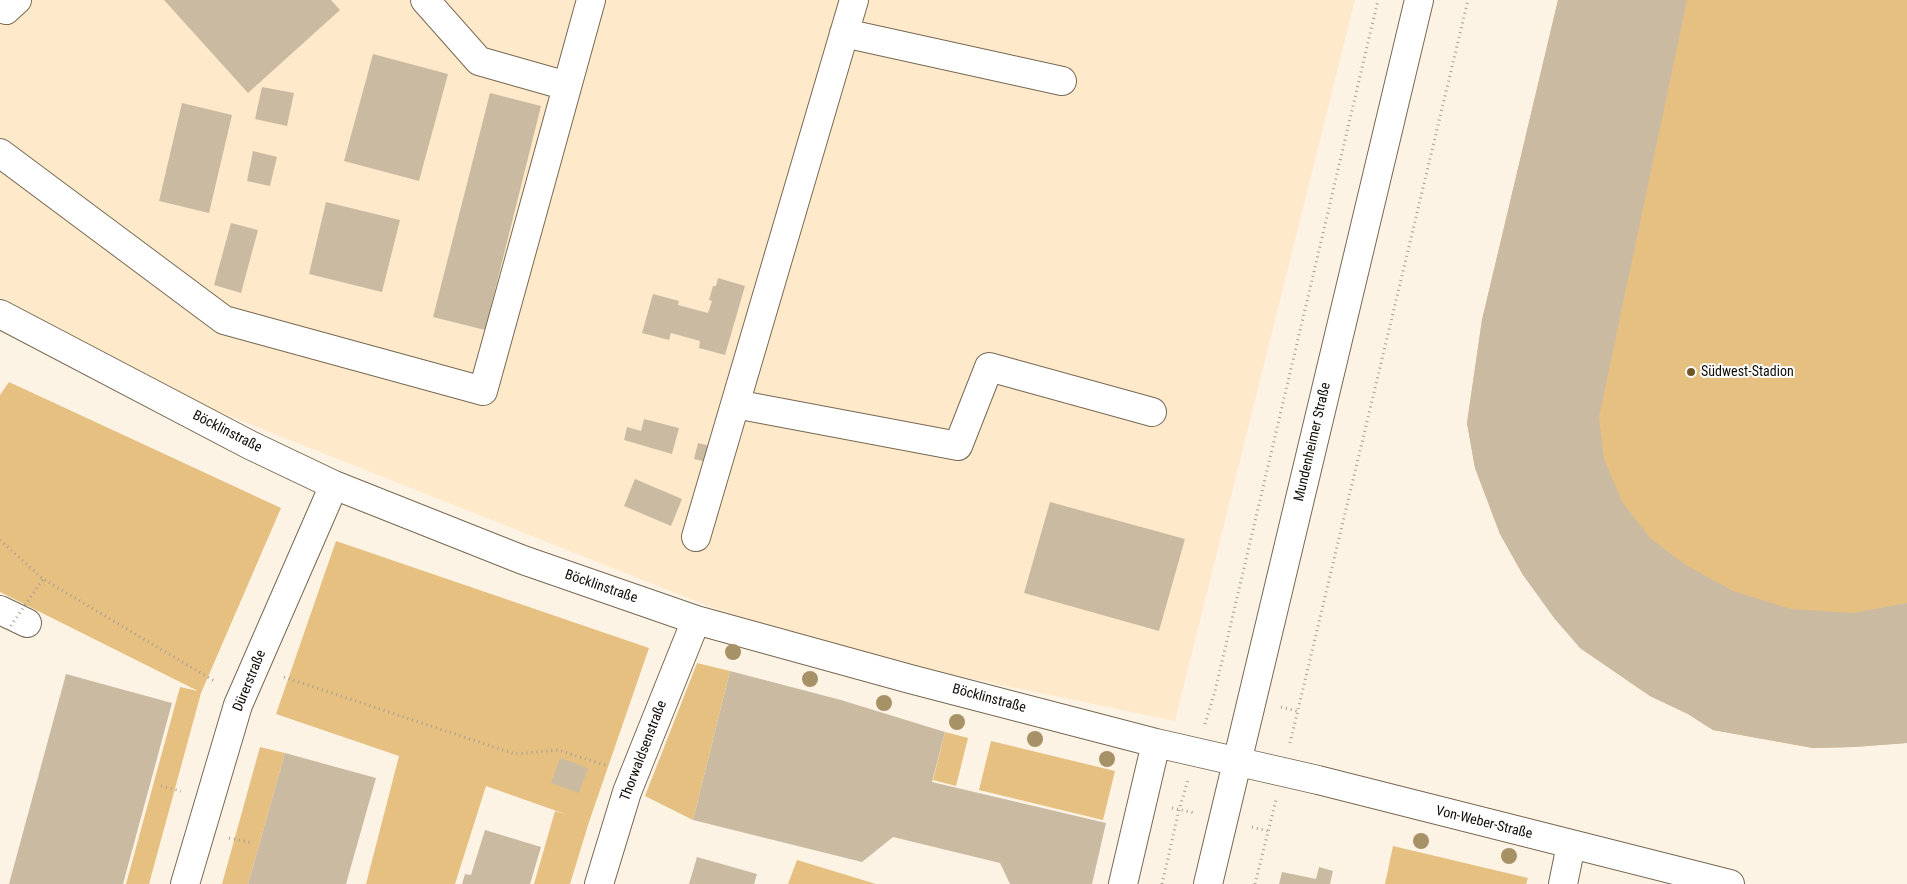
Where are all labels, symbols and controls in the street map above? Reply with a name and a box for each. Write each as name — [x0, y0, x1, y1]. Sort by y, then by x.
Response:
place label: Südwest-Stadion — [1701, 364, 1794, 380]
marker: Südwest-Stadion — [1685, 366, 1697, 378]
street label: Mundenheimer Straße — [1291, 381, 1335, 503]
street label: Böcklinstraße — [189, 407, 265, 457]
street label: Böcklinstraße — [562, 567, 640, 607]
street label: Dürerstraße — [230, 648, 270, 714]
street label: Böcklinstraße — [950, 681, 1028, 717]
street label: Thorwaldsenstraße — [617, 698, 671, 804]
street label: Von-Weber-Straße — [1434, 803, 1534, 843]

